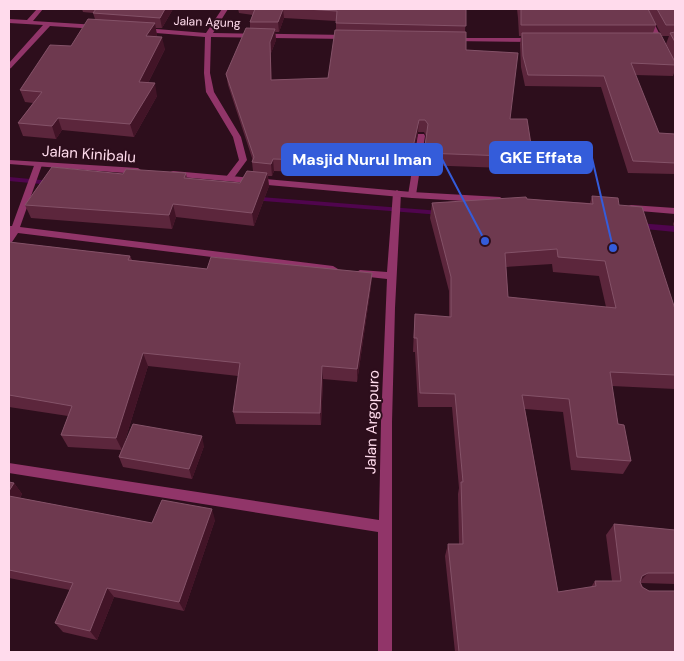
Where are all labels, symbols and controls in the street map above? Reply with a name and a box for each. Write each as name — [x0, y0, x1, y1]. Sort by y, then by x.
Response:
street label: Jalan Agung — [173, 13, 241, 31]
street label: Jalan Kinibalu — [41, 141, 137, 167]
callout: GKE Effata — [490, 142, 592, 173]
callout: Masjid Nurul Iman — [282, 144, 442, 175]
text: GKE Effata — [500, 147, 582, 168]
text: Masjid Nurul Iman — [292, 149, 432, 170]
street label: Jalan Argopuro — [360, 369, 384, 474]

